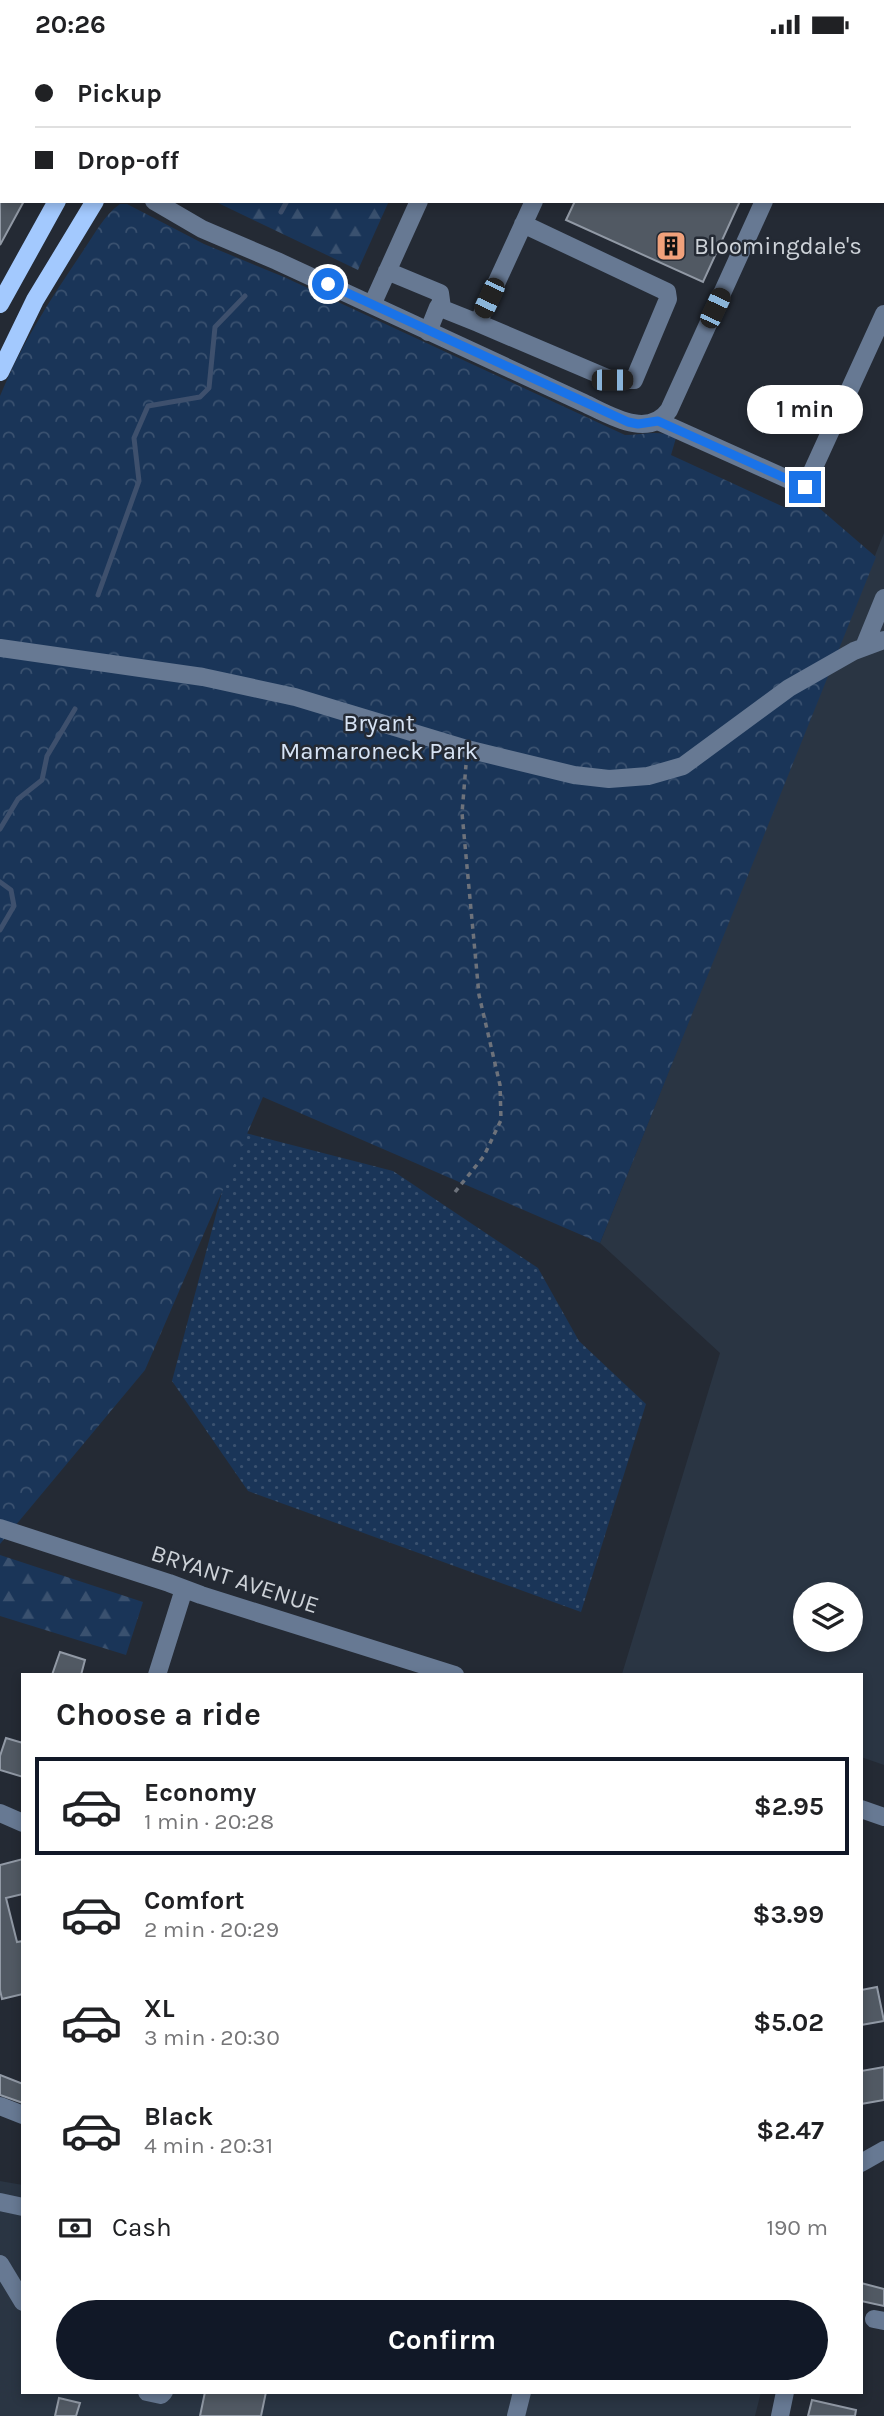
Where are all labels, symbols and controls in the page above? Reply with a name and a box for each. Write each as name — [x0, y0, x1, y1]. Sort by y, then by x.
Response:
text: 20:26 — [35, 9, 106, 40]
text: Pickup — [77, 78, 162, 109]
text: Drop-off — [77, 145, 179, 176]
building icon: Bloomingdale's — [654, 229, 688, 263]
place label: Bloomingdale's — [694, 232, 862, 260]
route start — [312, 268, 344, 300]
car — [471, 275, 508, 321]
car — [697, 285, 734, 331]
car — [592, 370, 634, 391]
callout: 1 min — [747, 385, 863, 435]
text: 1 min — [776, 396, 834, 423]
route end — [789, 471, 821, 503]
park label: Bryant Mamaroneck Park — [280, 709, 478, 765]
street label: BRYANT AVENUE — [148, 1539, 322, 1619]
map controls — [793, 1582, 863, 1652]
button: layers — [793, 1582, 863, 1652]
text: Choose a ride — [56, 1696, 261, 1733]
icon: car — [60, 1775, 123, 1838]
text: Economy — [144, 1777, 256, 1808]
text: $2.95 — [754, 1791, 824, 1822]
text: 1 min · 20:28 — [144, 1808, 274, 1835]
icon: car — [60, 1883, 123, 1946]
text: Comfort — [144, 1885, 245, 1916]
text: $3.99 — [753, 1899, 824, 1930]
text: 2 min · 20:29 — [144, 1916, 279, 1943]
icon: car — [60, 1991, 123, 2054]
text: XL — [144, 1993, 175, 2024]
text: $5.02 — [753, 2007, 824, 2038]
text: 3 min · 20:30 — [144, 2024, 280, 2051]
icon: car — [60, 2099, 123, 2162]
text: Black — [144, 2101, 213, 2132]
text: $2.47 — [756, 2115, 824, 2146]
text: 4 min · 20:31 — [144, 2132, 273, 2159]
icon: cash — [56, 2209, 94, 2247]
text: Cash — [112, 2212, 172, 2243]
text: 190 m — [766, 2214, 828, 2241]
button: Confirm — [56, 2300, 828, 2380]

